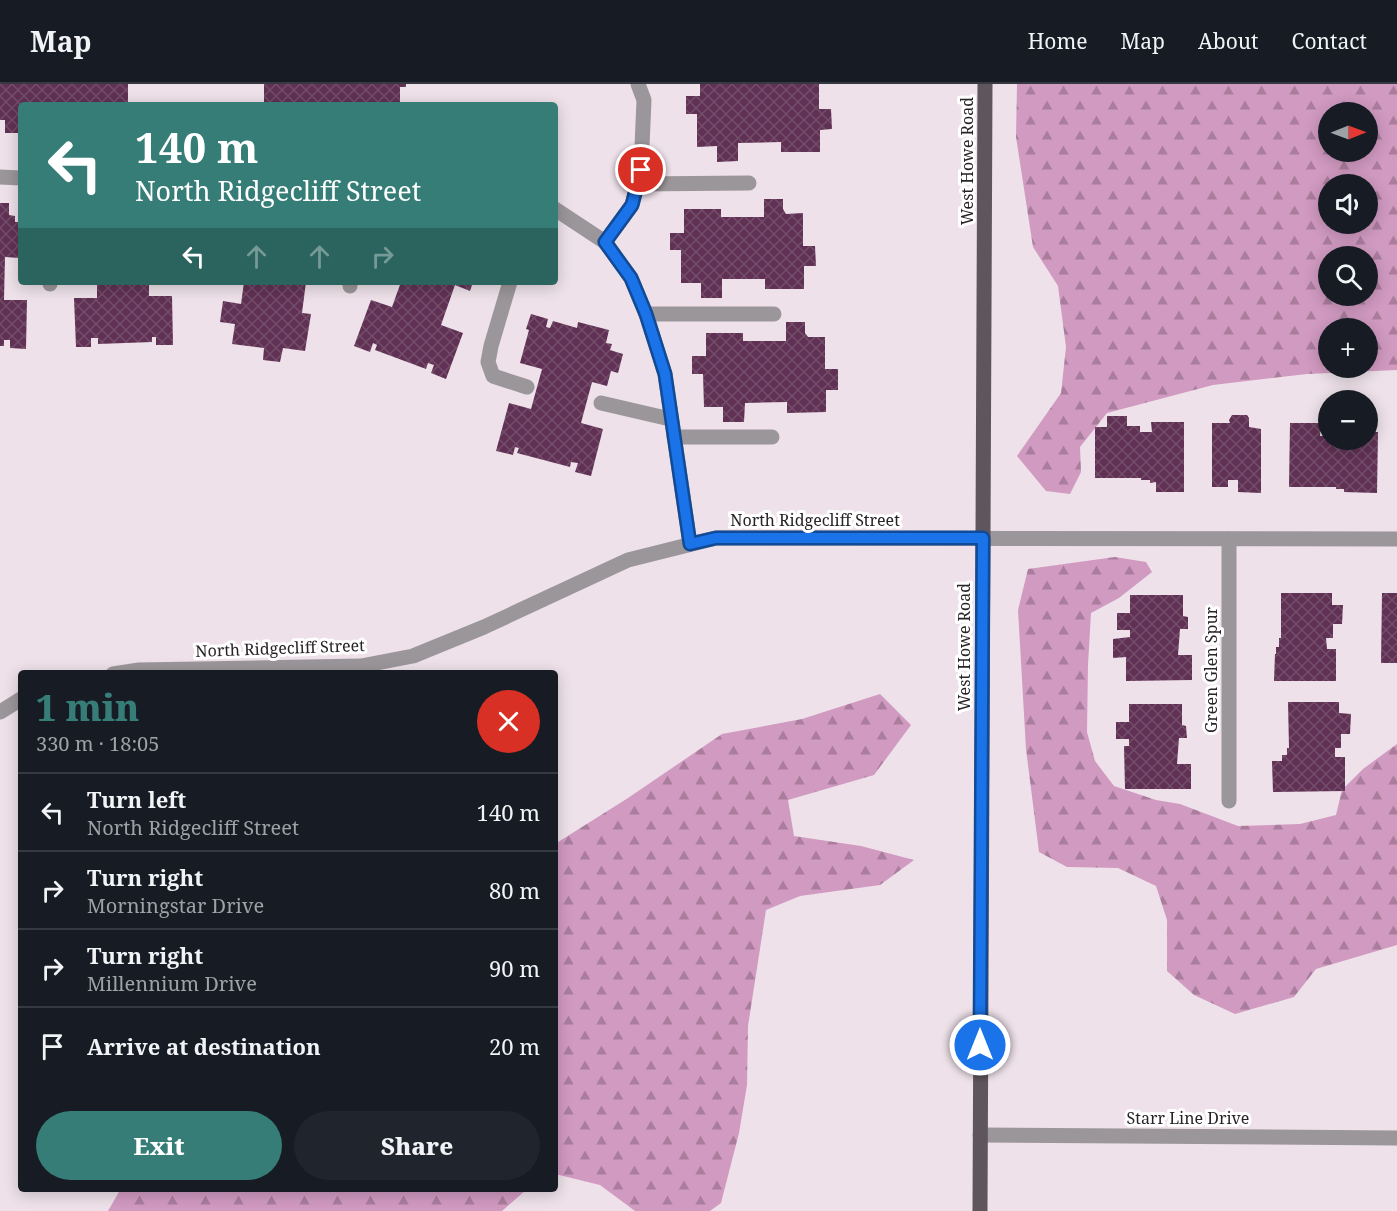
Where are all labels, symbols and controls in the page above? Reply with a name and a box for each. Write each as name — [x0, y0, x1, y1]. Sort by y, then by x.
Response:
text: Map — [30, 22, 92, 60]
text: Home — [1028, 27, 1088, 55]
text: Map — [1121, 27, 1165, 55]
text: About — [1198, 27, 1259, 55]
text: Contact — [1292, 27, 1367, 55]
street label: West Howe Road — [956, 97, 978, 225]
north arrow — [1318, 102, 1378, 162]
map controls — [1318, 102, 1378, 450]
text: 140 m — [135, 118, 259, 175]
icon: left — [36, 126, 114, 204]
pin — [615, 144, 666, 195]
icon: arrive — [624, 153, 657, 186]
text: North Ridgecliff Street — [135, 172, 421, 209]
button: sound — [1318, 174, 1378, 234]
icon: left — [177, 240, 210, 273]
icon: ahead — [240, 240, 273, 273]
icon: ahead — [303, 240, 336, 273]
icon: right — [366, 240, 399, 273]
button: search — [1318, 246, 1378, 306]
button: + — [1318, 318, 1378, 378]
button: − — [1318, 390, 1378, 450]
street label: North Ridgecliff Street — [730, 509, 900, 531]
street label: West Howe Road — [953, 583, 975, 711]
street label: Green Glen Spur — [1200, 606, 1222, 733]
street label: North Ridgecliff Street — [195, 634, 365, 662]
text: 1 min — [36, 683, 139, 732]
button: close — [477, 690, 540, 753]
text: 330 m · 18:05 — [36, 730, 159, 757]
text: Turn left — [87, 784, 186, 814]
icon: left — [36, 796, 69, 829]
text: 140 m — [477, 797, 540, 827]
text: North Ridgecliff Street — [87, 814, 299, 841]
text: Turn right — [87, 862, 203, 892]
icon: right — [36, 874, 69, 907]
text: 80 m — [489, 875, 540, 905]
text: Morningstar Drive — [87, 892, 264, 919]
text: Turn right — [87, 940, 203, 970]
icon: right — [36, 952, 69, 985]
text: 90 m — [489, 953, 540, 983]
text: Millennium Drive — [87, 970, 257, 997]
position arrow — [948, 1013, 1012, 1077]
icon: arrive — [36, 1030, 69, 1063]
text: Arrive at destination — [87, 1031, 321, 1061]
text: 20 m — [489, 1031, 540, 1061]
street label: Starr Line Drive — [1127, 1107, 1249, 1129]
button: Exit — [36, 1111, 282, 1180]
button: Share — [294, 1111, 540, 1180]

